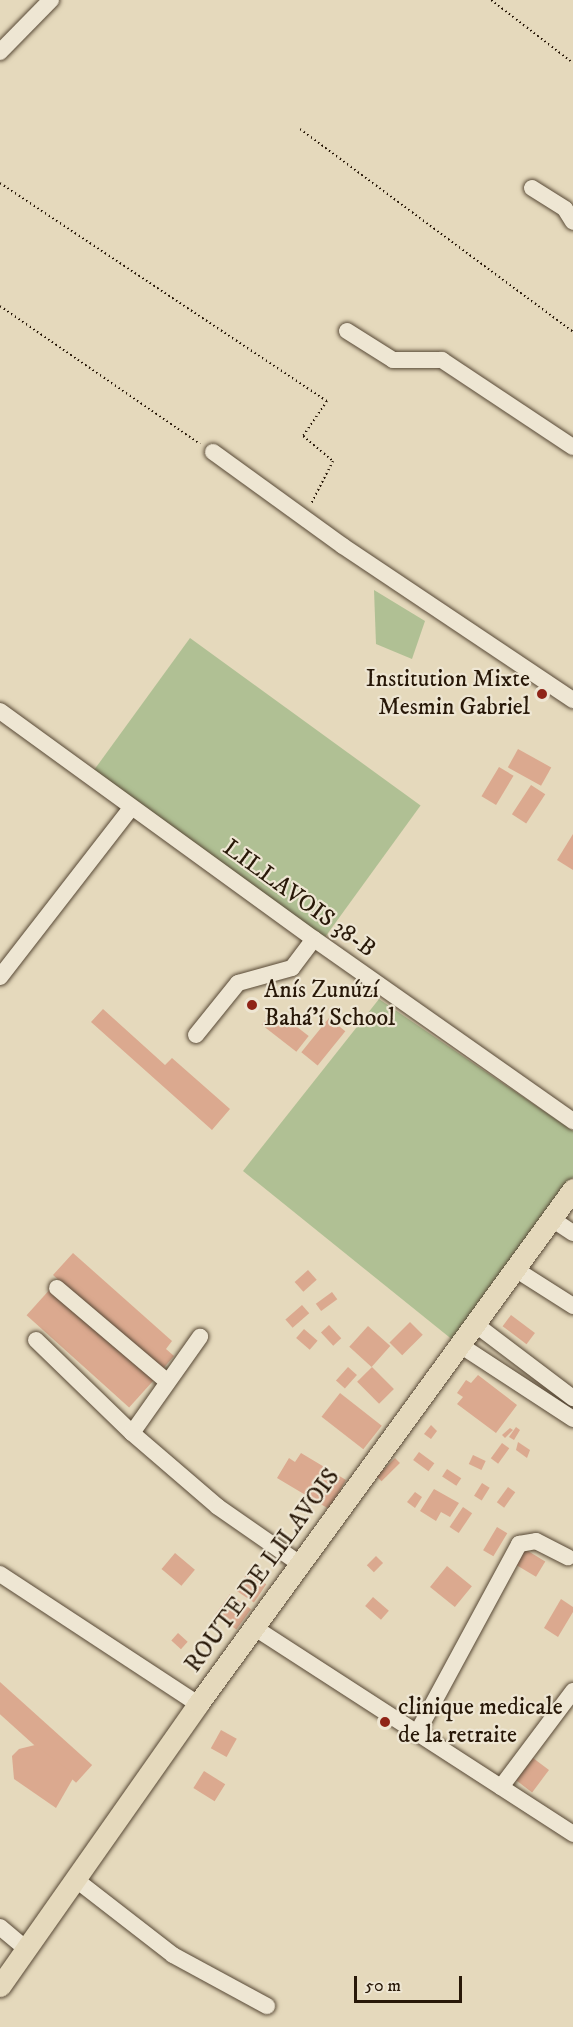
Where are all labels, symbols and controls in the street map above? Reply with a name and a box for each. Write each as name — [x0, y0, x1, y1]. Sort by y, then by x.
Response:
place label: Institution Mixte Mesmin Gabriel — [366, 666, 530, 722]
marker: Institution Mixte Mesmin Gabriel — [535, 687, 549, 701]
street label: LILLAVOIS 38-B — [217, 834, 381, 964]
place label: Anís Zunúzí Bahá'í School — [264, 977, 395, 1033]
marker: Anís Zunúzí Bahá'í School — [245, 998, 259, 1012]
street label: ROUTE DE LILAVOIS — [179, 1464, 347, 1678]
place label: clinique medicale de la retraite — [398, 1694, 563, 1750]
marker: clinique medicale de la retraite — [376, 1713, 394, 1731]
scale bar — [357, 1964, 465, 2002]
text: 50 m — [365, 1975, 401, 1997]

